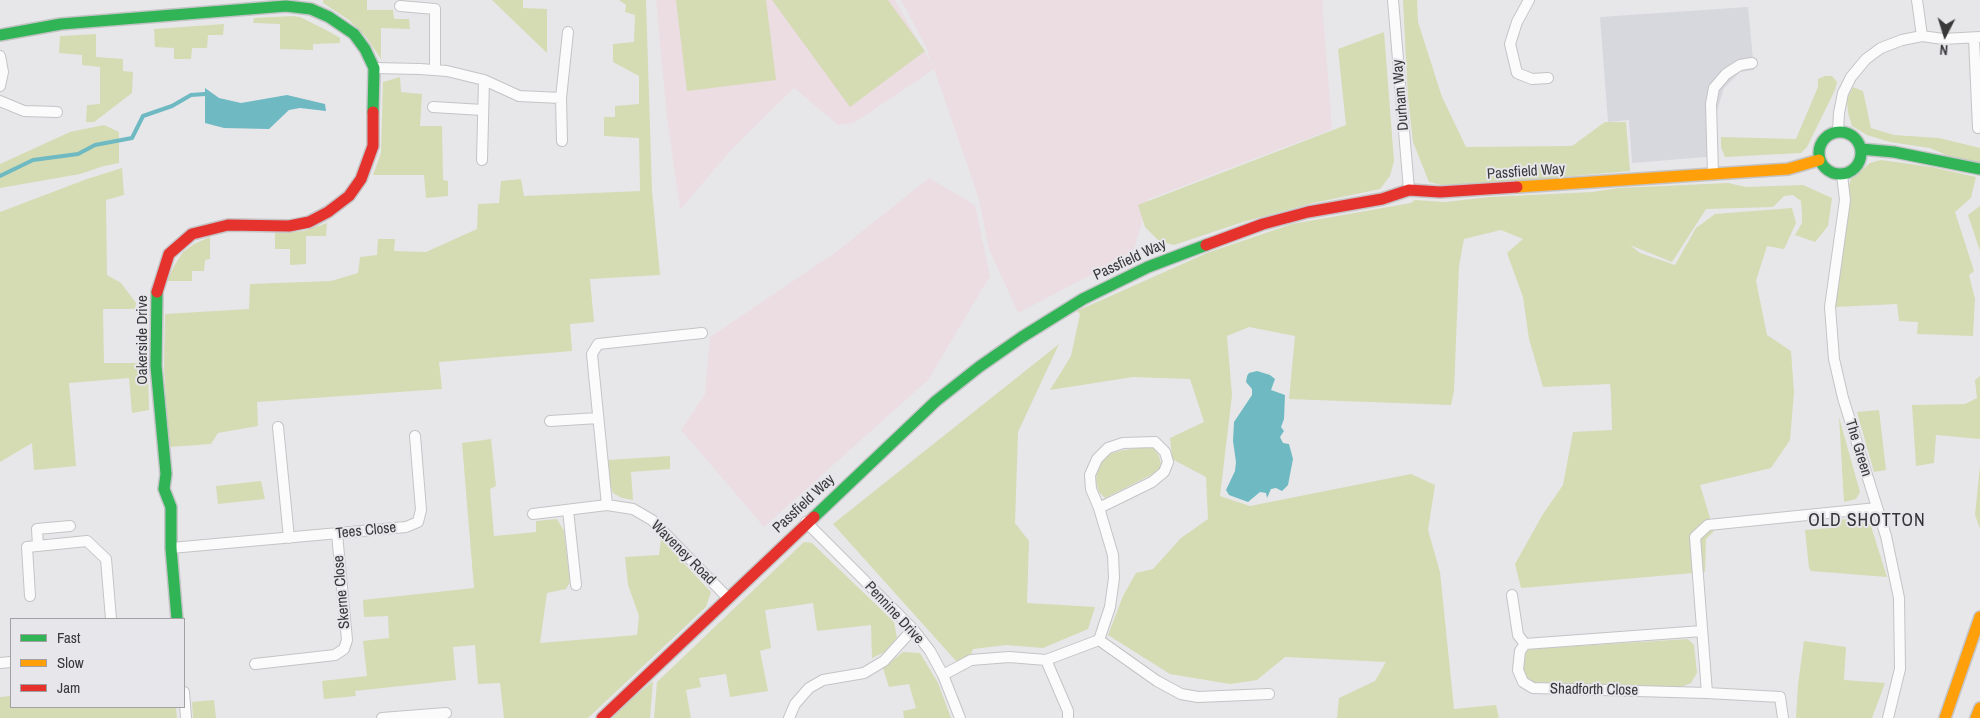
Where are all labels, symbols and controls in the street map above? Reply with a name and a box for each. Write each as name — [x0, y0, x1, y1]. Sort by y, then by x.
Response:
north arrow — [1920, 10, 1970, 60]
text: N — [1939, 41, 1949, 59]
street label: Durham Way — [1389, 59, 1413, 131]
street label: Passfield Way — [1486, 160, 1566, 184]
street label: Passfield Way — [1091, 235, 1169, 285]
street label: Oakerside Drive — [134, 295, 152, 385]
street label: The Green — [1841, 417, 1875, 479]
street label: Passfield Way — [769, 471, 839, 537]
district label: OLD SHOTTON — [1807, 510, 1927, 532]
street label: Waveney Road — [647, 517, 719, 589]
street label: Tees Close — [335, 519, 397, 543]
street label: Skerne Close — [330, 554, 354, 630]
street label: Pennine Drive — [861, 578, 927, 648]
legend — [10, 618, 185, 708]
text: Fast — [57, 627, 80, 648]
text: Slow — [57, 652, 84, 673]
text: Jam — [57, 677, 80, 698]
street label: Shadforth Close — [1550, 680, 1638, 700]

